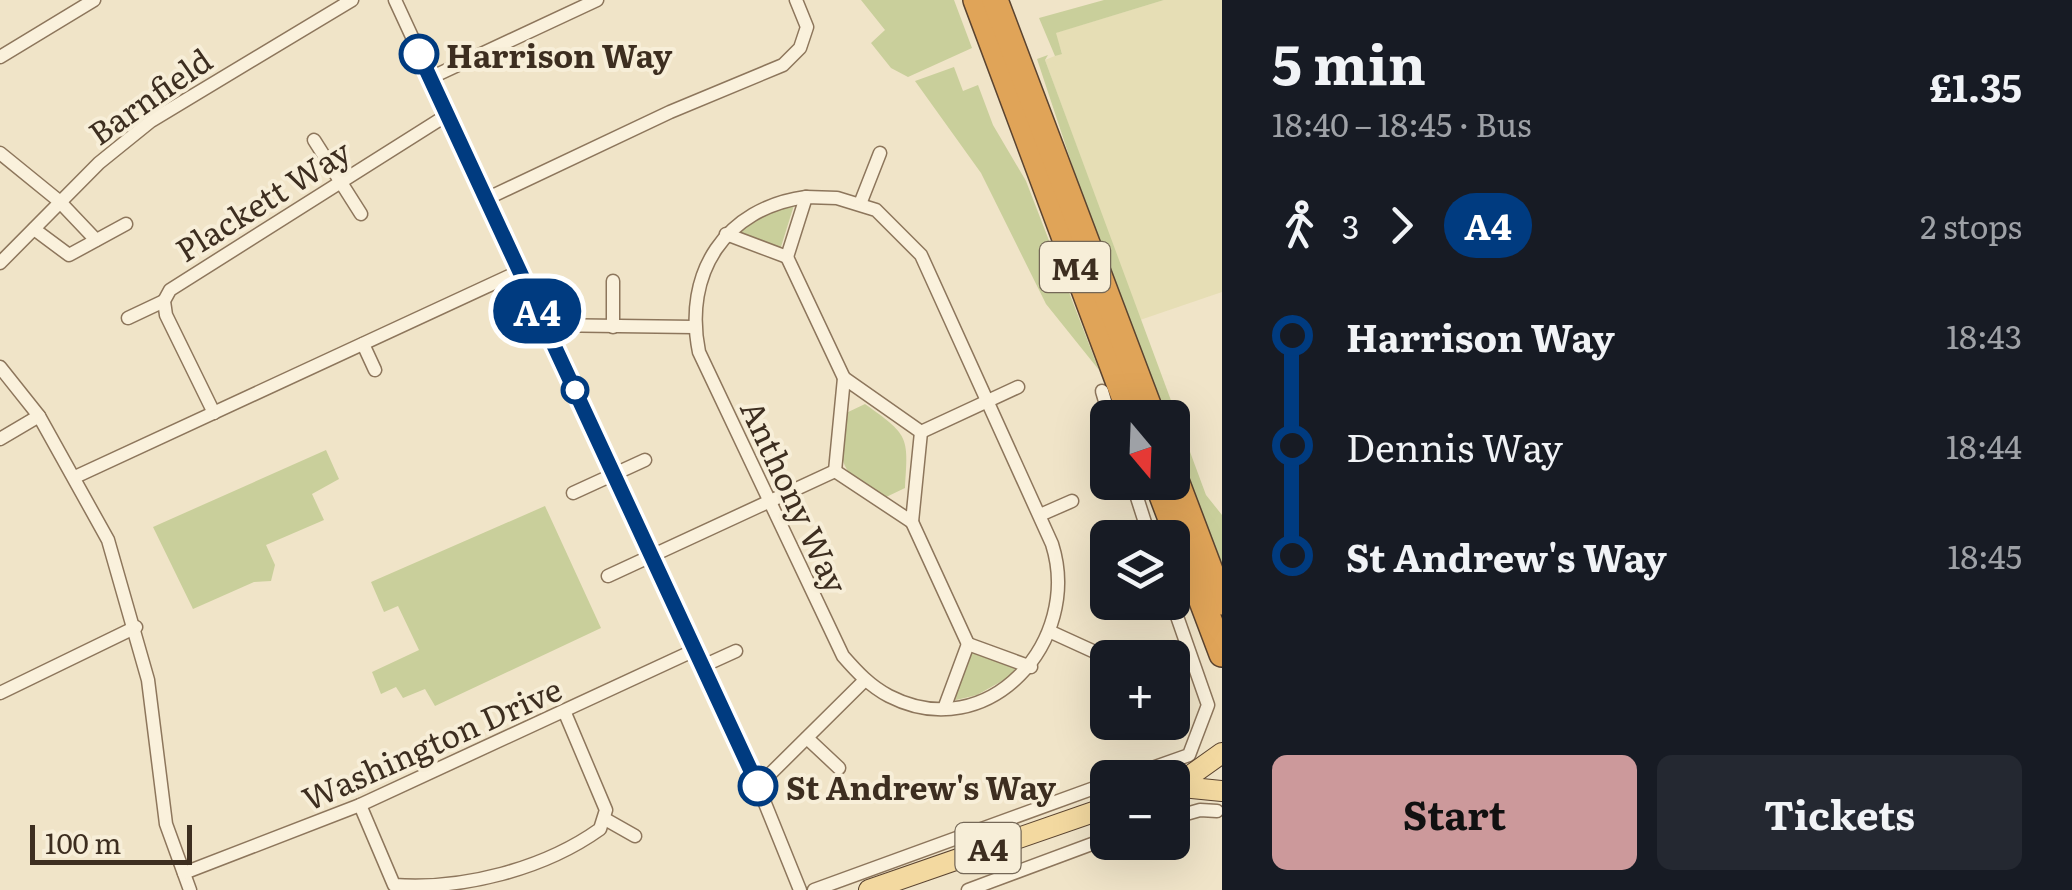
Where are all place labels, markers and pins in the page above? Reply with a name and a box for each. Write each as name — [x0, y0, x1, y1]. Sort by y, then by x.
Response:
place label: Harrison Way — [446, 30, 673, 78]
marker: Harrison Way — [400, 35, 438, 73]
unlabelled marker — [562, 377, 588, 403]
place label: St Andrew's Way — [786, 762, 1057, 810]
marker: St Andrew's Way — [739, 767, 777, 805]

